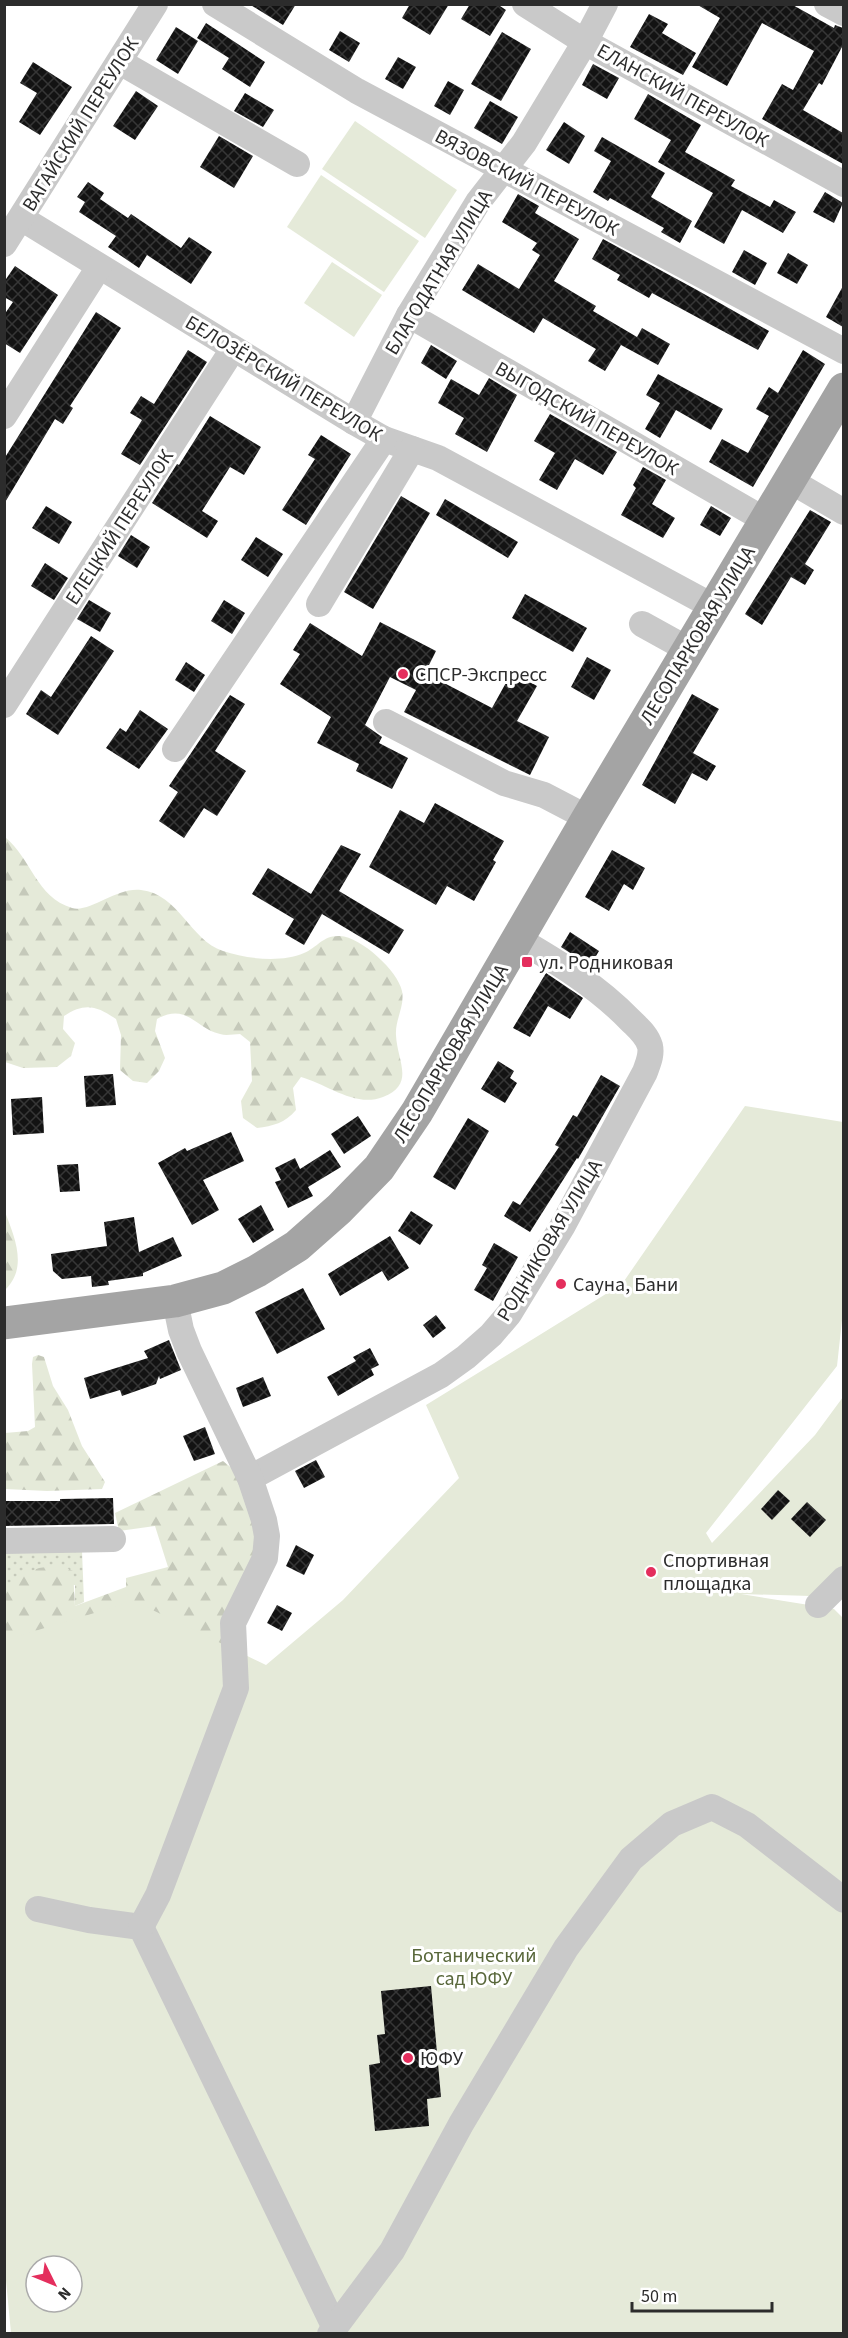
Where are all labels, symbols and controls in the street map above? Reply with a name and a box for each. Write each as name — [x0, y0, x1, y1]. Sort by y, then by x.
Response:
street label: ВАГАЙСКИЙ ПЕРЕУЛОК — [16, 32, 146, 217]
street label: ЕЛАНСКИЙ ПЕРЕУЛОК — [592, 37, 774, 155]
street label: ВЯЗОВСКИЙ ПЕРЕУЛОК — [430, 123, 624, 243]
street label: БЛАГОДАТНАЯ УЛИЦА — [378, 184, 499, 360]
street label: БЕЛОЗЁРСКИЙ ПЕРЕУЛОК — [180, 309, 388, 449]
street label: ВЫГОДСКИЙ ПЕРЕУЛОК — [490, 355, 684, 483]
street label: ЕЛЕЦКИЙ ПЕРЕУЛОК — [59, 444, 181, 611]
street label: ЛЕСОПАРКОВАЯ УЛИЦА — [633, 541, 762, 730]
place label: СПСР-Экспресс — [415, 661, 547, 689]
marker: СПСР-Экспресс — [396, 667, 410, 681]
place label: ул. Родниковая — [539, 949, 674, 977]
marker: ул. Родниковая — [520, 955, 534, 969]
street label: ЛЕСОПАРКОВАЯ УЛИЦА — [386, 959, 515, 1148]
street label: РОДНИКОВАЯ УЛИЦА — [490, 1154, 609, 1327]
place label: Сауна, Бани — [573, 1271, 678, 1299]
marker: Сауна, Бани — [554, 1277, 568, 1291]
place label: Спортивная площадка — [663, 1547, 769, 1598]
marker: Спортивная площадка — [644, 1565, 658, 1579]
park label: Ботанический сад ЮФУ — [411, 1942, 537, 1993]
place label: ЮФУ — [420, 2045, 464, 2073]
marker: ЮФУ — [401, 2051, 415, 2065]
north arrow — [24, 2254, 84, 2314]
scale bar — [632, 2275, 772, 2313]
text: N — [53, 2282, 76, 2305]
text: 50 m — [641, 2284, 677, 2309]

